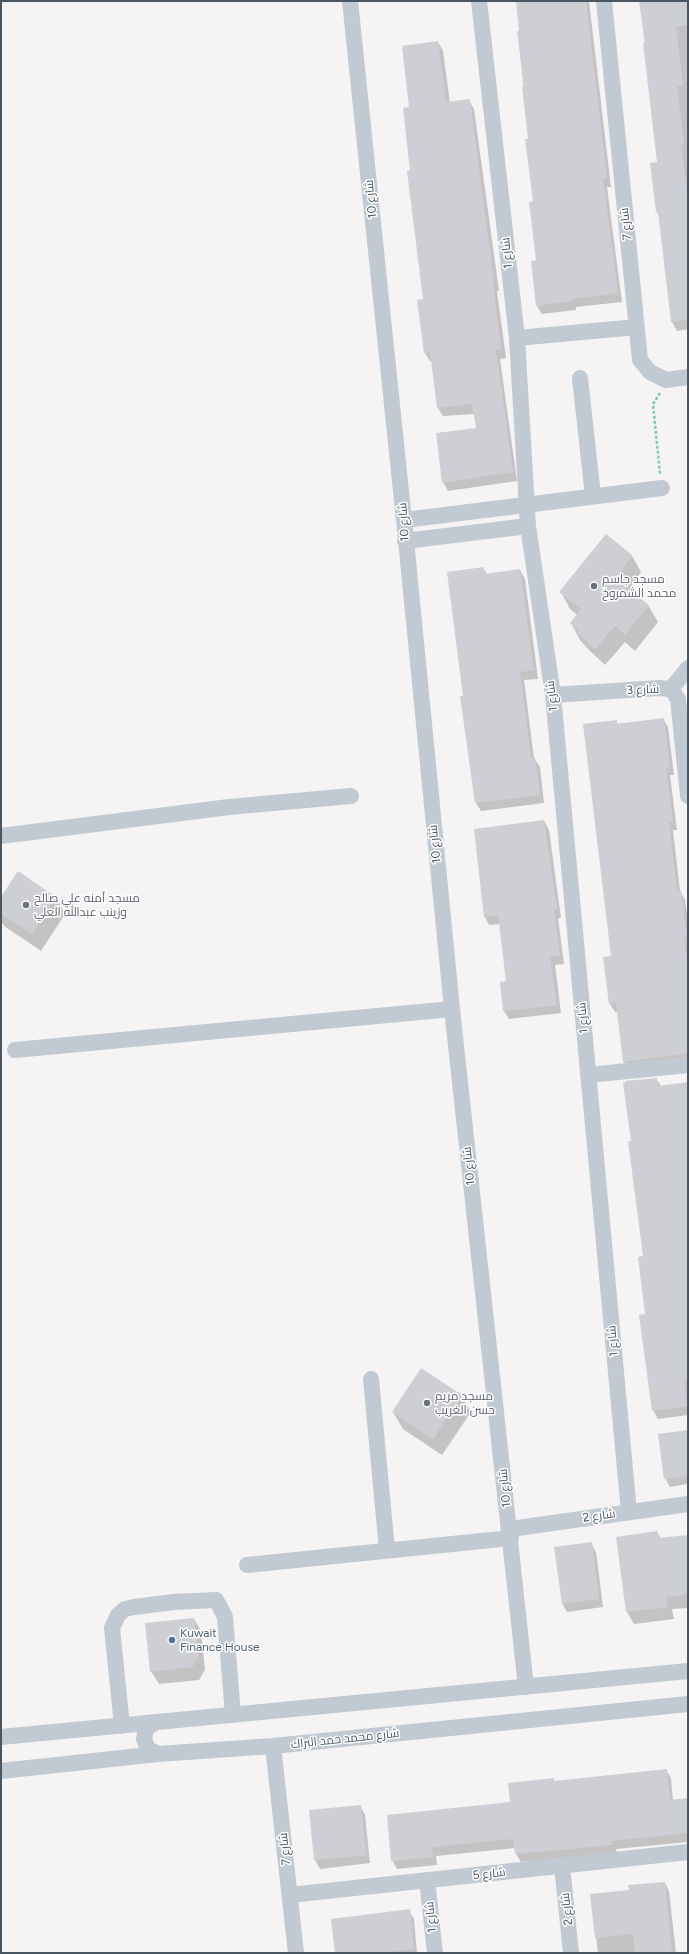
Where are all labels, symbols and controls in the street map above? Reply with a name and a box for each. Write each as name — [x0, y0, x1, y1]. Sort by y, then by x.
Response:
street label: شارع 10 — [362, 179, 380, 219]
street label: شارع 7 — [617, 207, 635, 241]
street label: شارع 1 — [498, 237, 516, 269]
street label: شارع 10 — [395, 502, 413, 542]
place label: مسجد جاسم محمد الشمروخ — [602, 572, 676, 600]
marker: مسجد جاسم محمد الشمروخ — [589, 581, 599, 591]
street label: شارع 1 — [543, 680, 561, 712]
street label: شارع 3 — [626, 682, 660, 698]
street label: شارع 10 — [426, 824, 444, 864]
place label: مسجد آمنه علي صالح وزينب عبدالله العلي — [34, 891, 140, 919]
marker: مسجد آمنه علي صالح وزينب عبدالله العلي — [21, 900, 31, 910]
street label: شارع 1 — [574, 1002, 592, 1034]
street label: شارع 10 — [460, 1146, 478, 1186]
street label: شارع 1 — [604, 1325, 622, 1357]
place label: مسجد مريم حسن الغريب — [435, 1389, 495, 1417]
marker: مسجد مريم حسن الغريب — [422, 1398, 432, 1408]
street label: شارع 10 — [496, 1468, 514, 1508]
street label: شارع 2 — [582, 1507, 616, 1525]
place label: Kuwait Finance House — [180, 1626, 260, 1654]
marker: Kuwait Finance House — [167, 1635, 177, 1645]
street label: شارع محمد حمد البراك — [290, 1726, 400, 1752]
street label: شارع 7 — [276, 1832, 294, 1866]
street label: شارع 5 — [472, 1865, 506, 1883]
street label: شارع 2 — [558, 1892, 576, 1926]
street label: شارع 1 — [422, 1901, 440, 1933]

